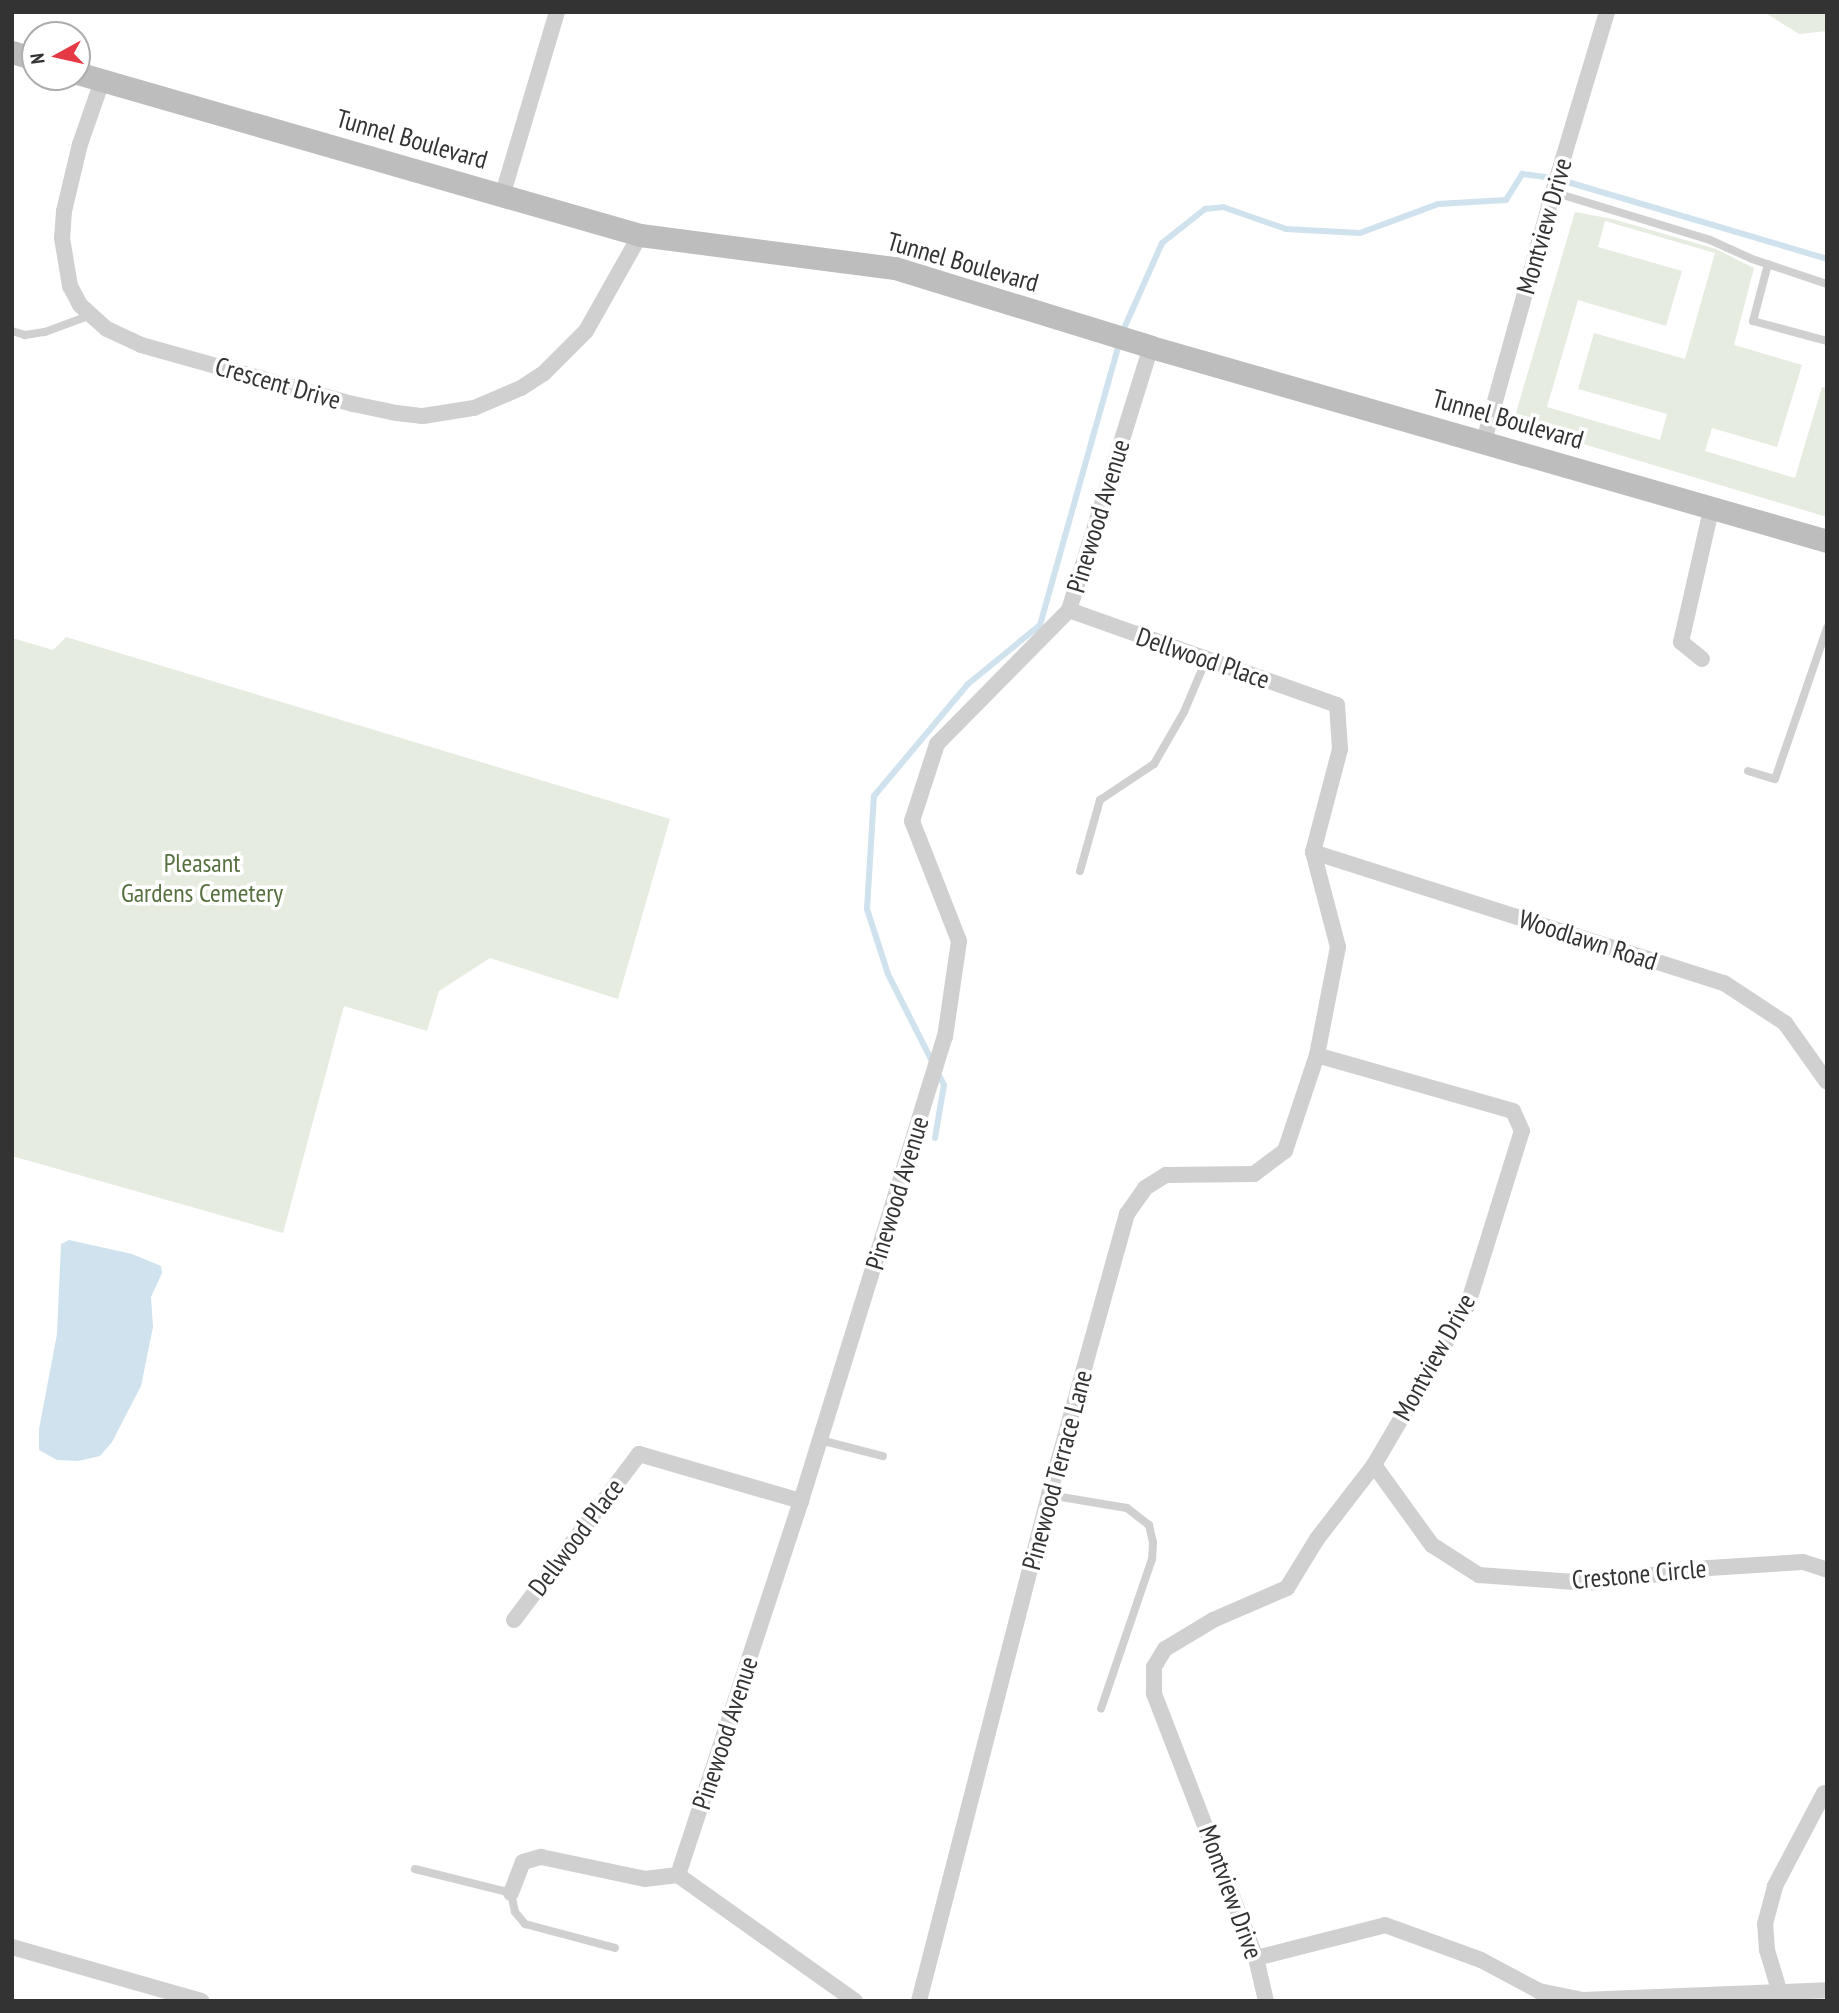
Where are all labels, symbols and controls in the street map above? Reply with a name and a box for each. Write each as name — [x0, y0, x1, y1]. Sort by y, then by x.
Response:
north arrow — [21, 21, 91, 91]
text: N — [25, 52, 50, 65]
street label: Tunnel Boulevard — [333, 103, 491, 175]
street label: Montview Drive — [1510, 154, 1578, 298]
street label: Tunnel Boulevard — [884, 226, 1042, 298]
street label: Crescent Drive — [212, 350, 344, 416]
street label: Tunnel Boulevard — [1429, 383, 1587, 455]
street label: Pinewood Avenue — [1060, 435, 1136, 597]
street label: Dellwood Place — [1132, 621, 1274, 695]
park label: Pleasant Gardens Cemetery — [121, 847, 283, 908]
street label: Woodlawn Road — [1515, 903, 1661, 977]
street label: Pinewood Avenue — [859, 1112, 935, 1274]
street label: Montview Drive — [1386, 1288, 1482, 1426]
street label: Pinewood Terrace Lane — [1015, 1366, 1099, 1574]
street label: Dellwood Place — [522, 1472, 630, 1602]
street label: Crestone Circle — [1571, 1553, 1707, 1595]
street label: Pinewood Avenue — [686, 1652, 764, 1814]
street label: Montview Drive — [1192, 1821, 1270, 1963]

